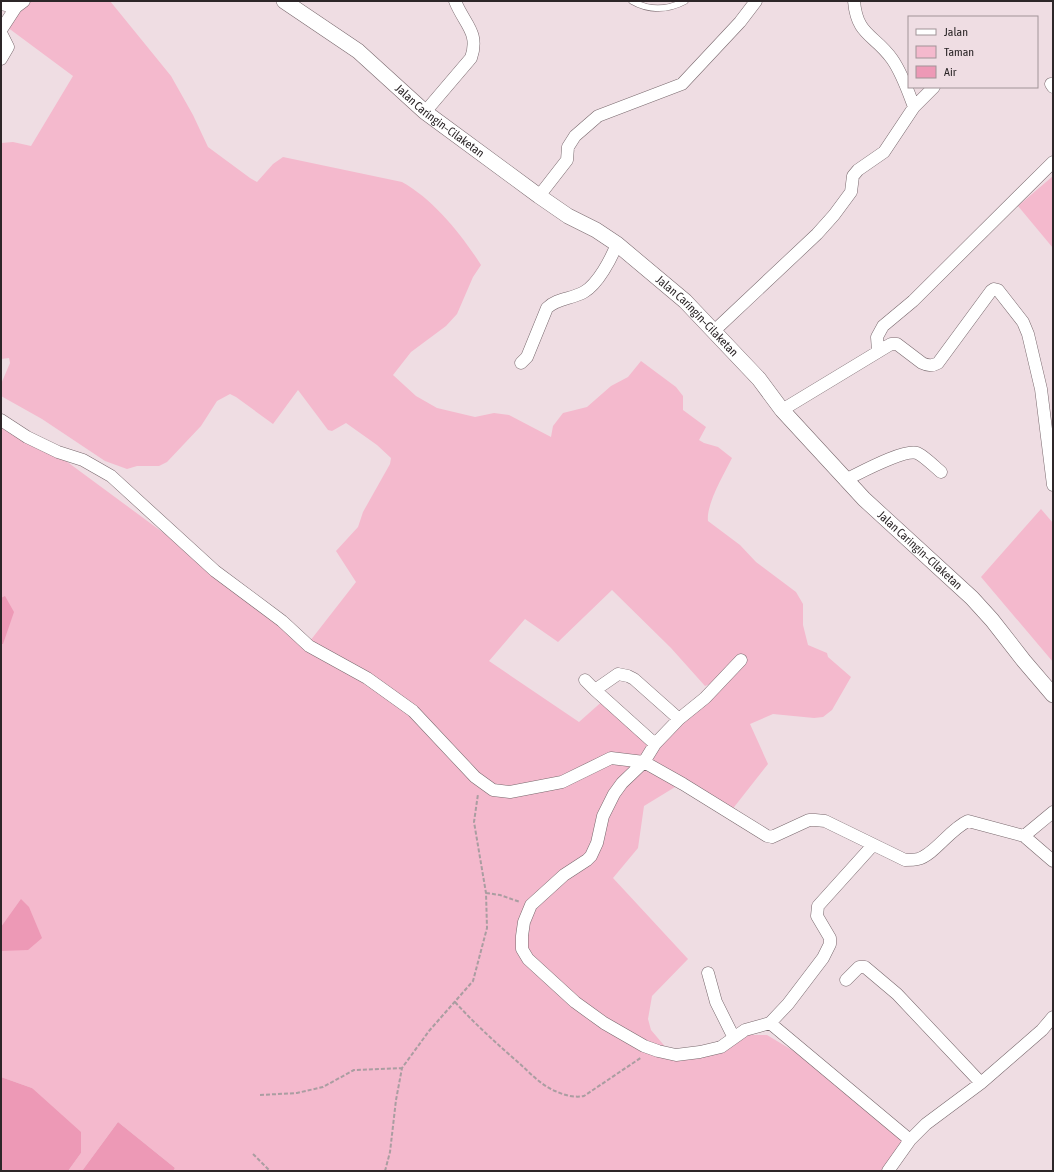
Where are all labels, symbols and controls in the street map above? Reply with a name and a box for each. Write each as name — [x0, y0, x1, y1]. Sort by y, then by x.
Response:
legend — [908, 16, 1038, 88]
text: Jalan — [944, 25, 968, 39]
text: Taman — [944, 45, 974, 59]
text: Air — [944, 65, 957, 79]
street label: Jalan Caringin–Cilaketan — [392, 81, 487, 160]
street label: Jalan Caringin–Cilaketan — [653, 273, 741, 359]
street label: Jalan Caringin–Cilaketan — [875, 508, 965, 592]

